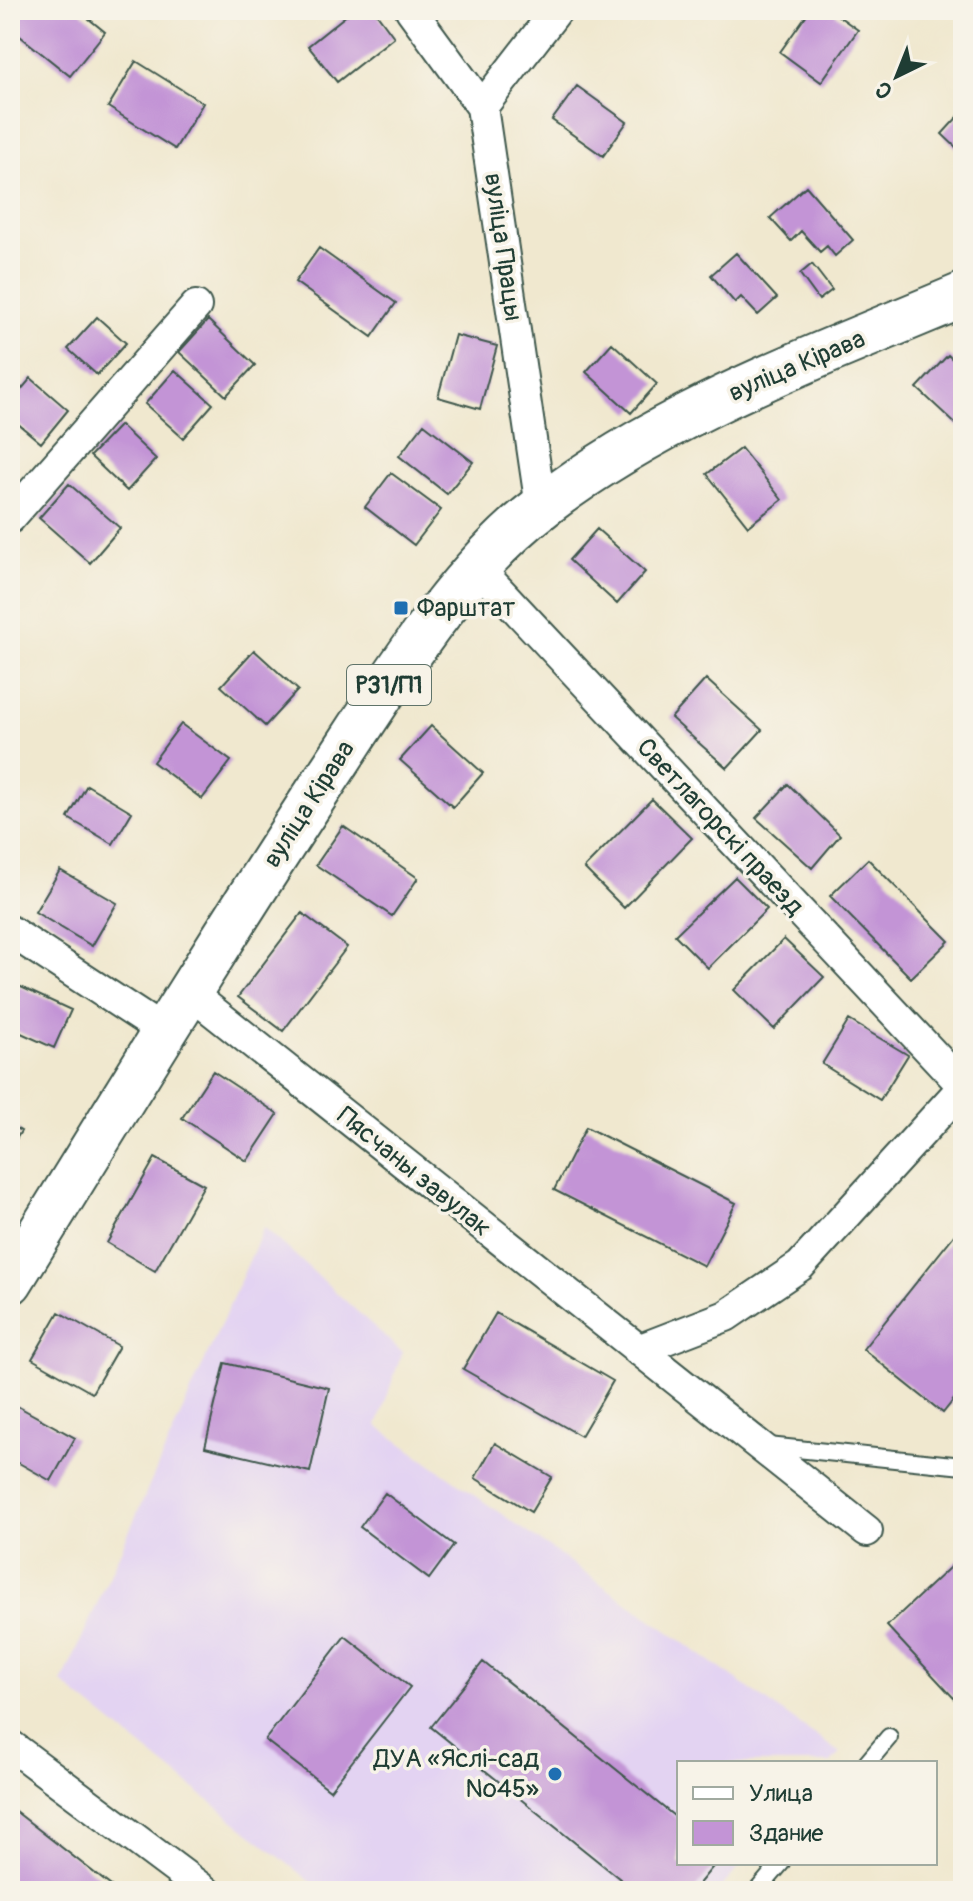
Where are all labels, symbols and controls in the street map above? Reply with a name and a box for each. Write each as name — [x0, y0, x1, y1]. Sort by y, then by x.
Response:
north arrow — [857, 36, 937, 116]
text: С — [869, 75, 899, 105]
street label: вуліца Працы — [477, 171, 529, 323]
street label: вуліца Кірава — [724, 323, 870, 409]
place label: Фарштат — [417, 592, 515, 624]
marker: Фарштат — [392, 599, 410, 617]
road number: Р31/П1 — [347, 665, 431, 705]
street label: Светлагорскі праезд — [630, 732, 811, 923]
street label: вуліца Кірава — [256, 734, 362, 874]
street label: Пясчаны завулак — [330, 1100, 498, 1244]
place label: ДУА «Яслі-сад №45» — [373, 1743, 539, 1805]
legend — [677, 1761, 937, 1865]
marker: ДУА «Яслі-сад №45» — [546, 1765, 564, 1783]
text: Улица — [749, 1779, 813, 1808]
text: Здание — [749, 1819, 824, 1848]

